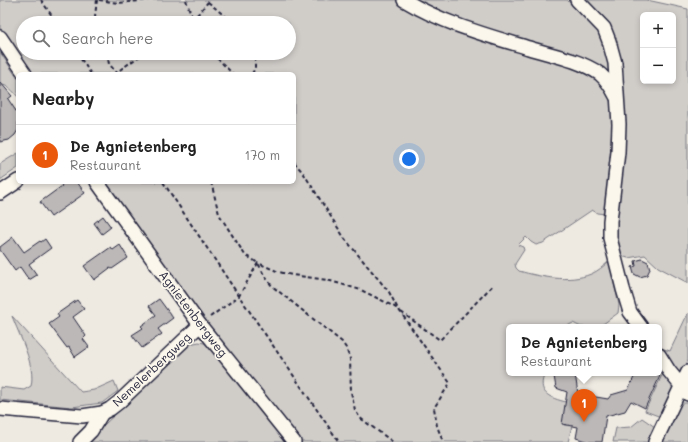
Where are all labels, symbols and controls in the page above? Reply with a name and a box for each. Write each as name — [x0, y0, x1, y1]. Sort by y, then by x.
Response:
map controls — [640, 12, 676, 84]
button: + — [640, 12, 676, 48]
search box — [16, 16, 296, 60]
icon: search — [30, 27, 52, 49]
text: Search here — [62, 28, 153, 48]
button: − — [640, 48, 676, 84]
text: Nearby — [32, 87, 94, 109]
text: De Agnietenberg — [70, 136, 197, 156]
text: 1 — [42, 146, 48, 163]
text: 170 m — [244, 146, 280, 163]
your location — [399, 149, 419, 169]
text: Restaurant — [70, 156, 141, 173]
street label: Agnietenbergweg — [156, 267, 232, 360]
popup — [506, 324, 662, 376]
street label: Nemelerbergweg — [109, 329, 194, 410]
text: De Agnietenberg — [521, 332, 647, 352]
text: Restaurant — [521, 352, 592, 369]
pin: 1 — [571, 389, 597, 422]

